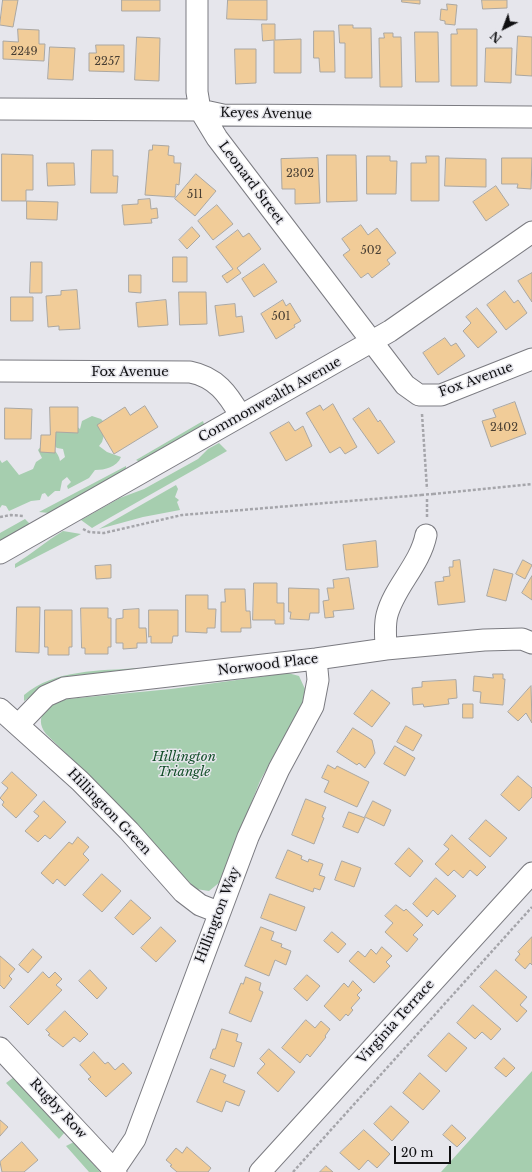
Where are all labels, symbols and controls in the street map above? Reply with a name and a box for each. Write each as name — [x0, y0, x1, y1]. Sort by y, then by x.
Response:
north arrow — [484, 8, 524, 48]
text: N — [487, 28, 504, 46]
house number: 2249 — [10, 45, 38, 59]
house number: 2257 — [94, 55, 120, 69]
street label: Keyes Avenue — [220, 105, 312, 123]
street label: Leonard Street — [215, 139, 287, 227]
house number: 2302 — [286, 167, 314, 181]
house number: 511 — [187, 188, 203, 202]
house number: 502 — [361, 244, 381, 258]
house number: 501 — [271, 310, 291, 324]
street label: Commonwealth Avenue — [196, 354, 344, 446]
street label: Fox Avenue — [437, 359, 515, 401]
street label: Fox Avenue — [91, 364, 169, 380]
house number: 2402 — [490, 421, 518, 435]
street label: Norwood Place — [217, 651, 319, 679]
park label: Hillington Triangle — [152, 749, 216, 780]
street label: Hillington Green — [64, 766, 154, 858]
street label: Hillington Way — [193, 865, 243, 965]
street label: Virginia Terrace — [354, 977, 438, 1067]
street label: Rugby Row — [26, 1076, 90, 1142]
scale bar — [396, 1138, 453, 1164]
text: 20 m — [401, 1145, 433, 1160]

